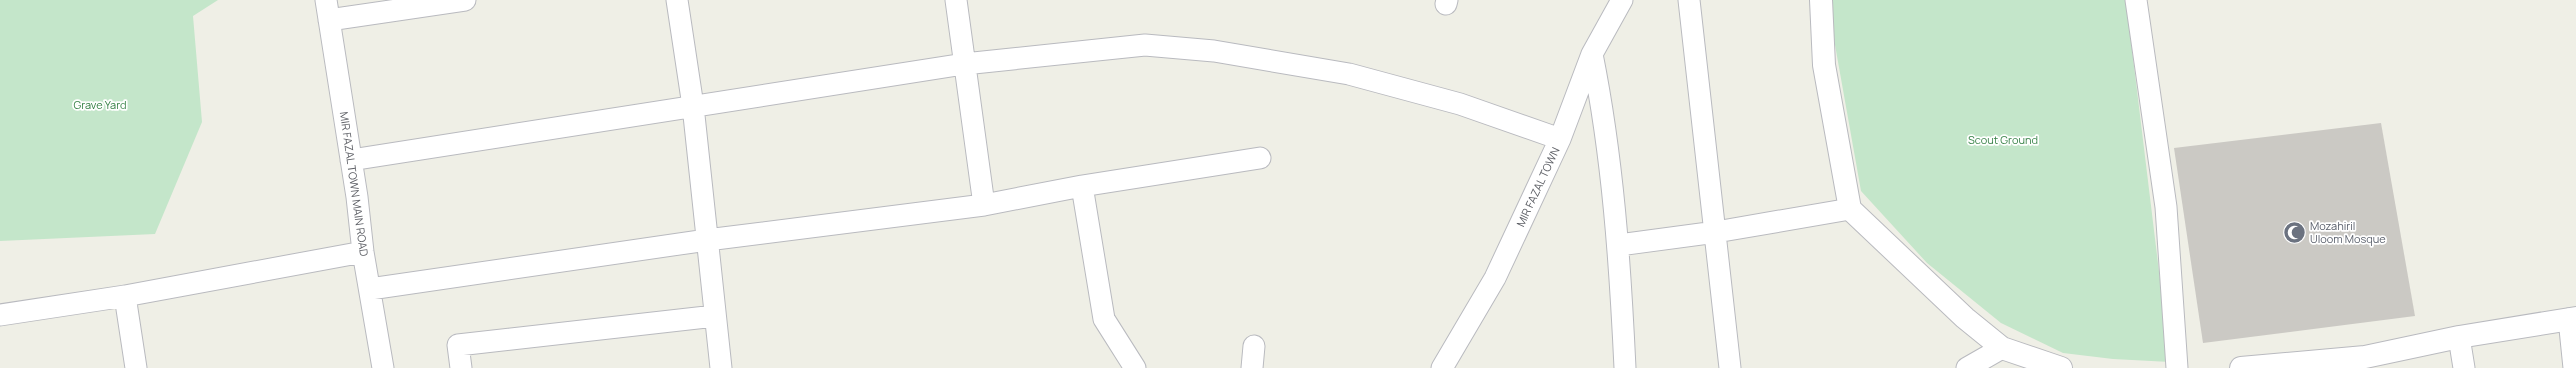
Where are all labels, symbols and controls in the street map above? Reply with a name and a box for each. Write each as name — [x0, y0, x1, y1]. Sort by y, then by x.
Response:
park label: Grave Yard — [73, 97, 127, 112]
street label: MIR FAZAL TOWN MAIN ROAD — [337, 111, 372, 257]
park label: Scout Ground — [1968, 132, 2038, 147]
street label: MIR FAZAL TOWN — [1513, 144, 1563, 229]
place label: Mozahiril Uloom Mosque — [2310, 218, 2386, 246]
mosque icon: Mozahiril Uloom Mosque — [2281, 219, 2307, 245]

